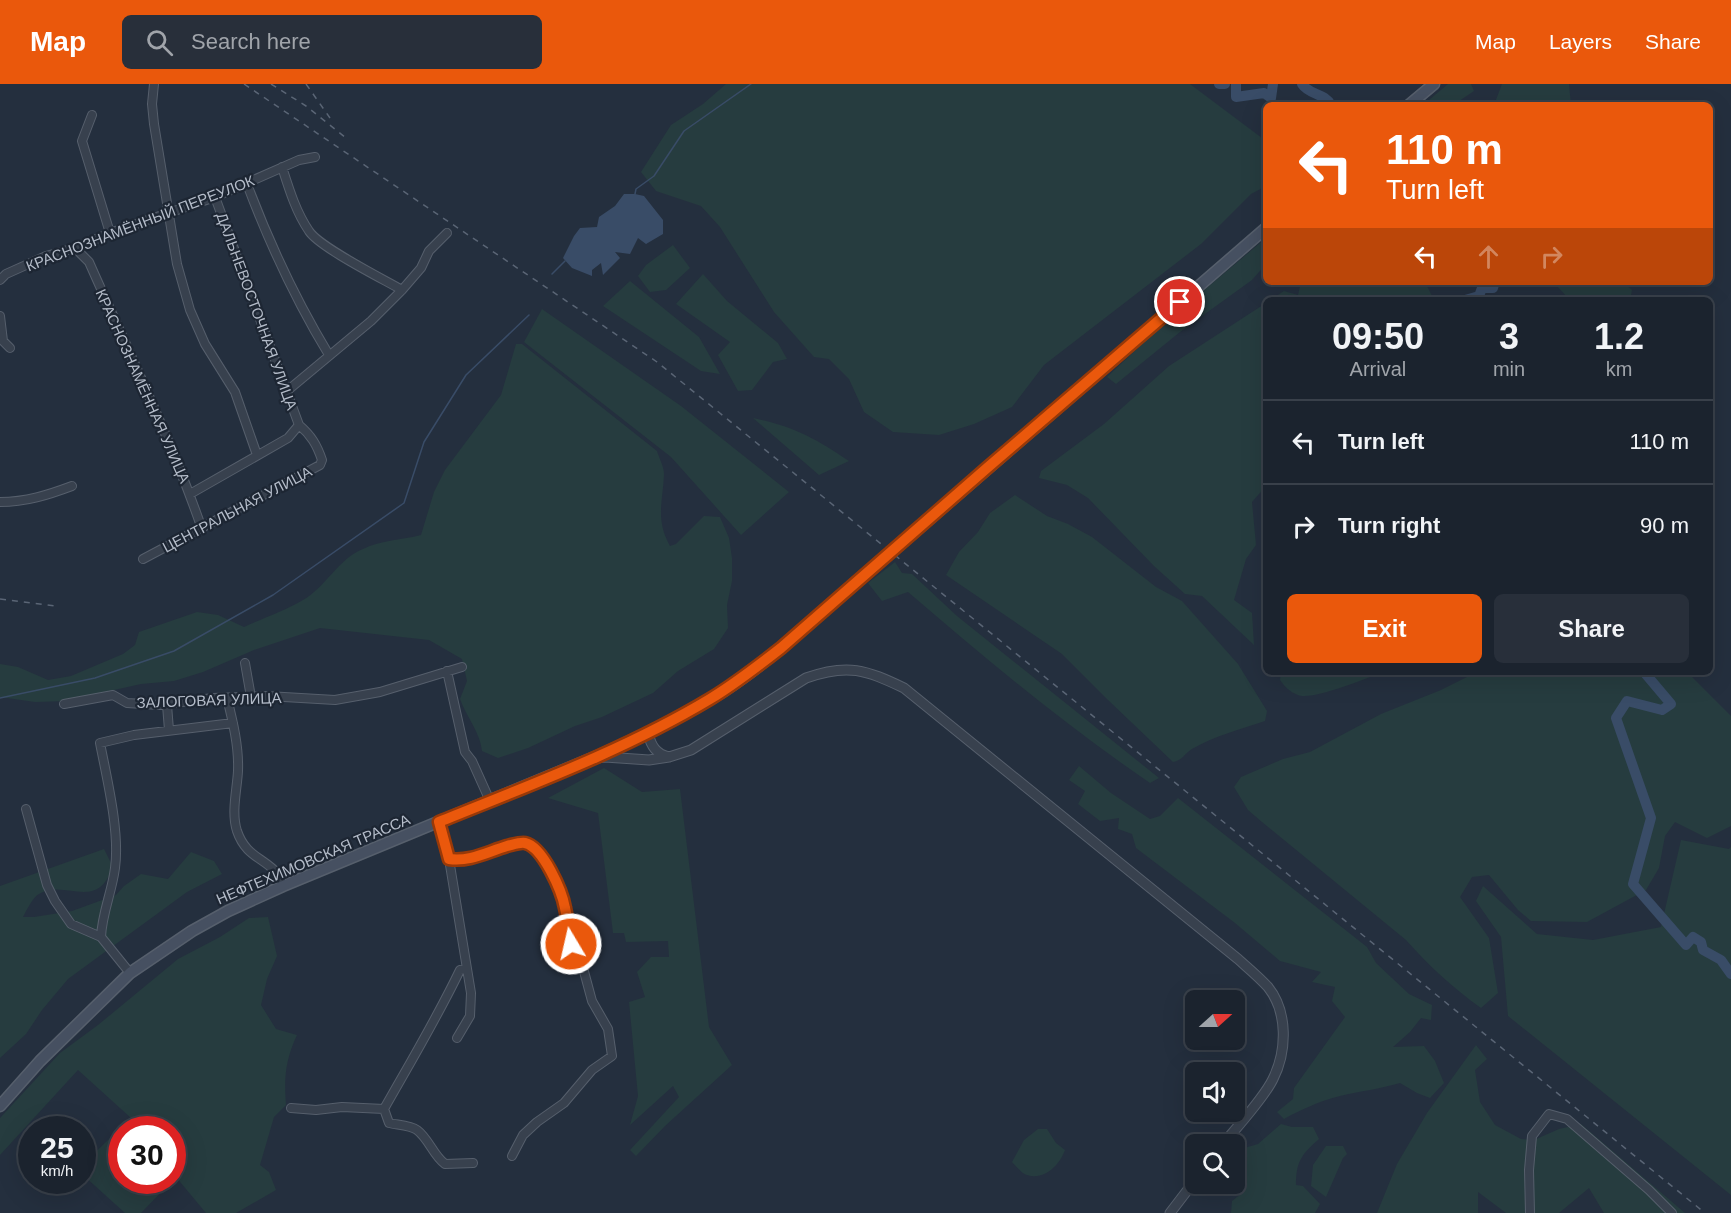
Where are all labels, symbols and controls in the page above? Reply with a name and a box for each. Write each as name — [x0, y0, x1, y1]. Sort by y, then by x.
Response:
search box — [122, 15, 542, 69]
text: Map — [30, 26, 86, 57]
icon: search — [143, 26, 176, 59]
text: Search here — [191, 29, 311, 54]
text: Map — [1475, 30, 1516, 53]
text: Layers — [1549, 30, 1612, 53]
text: Share — [1645, 30, 1701, 53]
icon: left — [1287, 126, 1365, 204]
text: 110 m — [1386, 126, 1503, 173]
street label: КРАСНОЗНАМЁННЫЙ ПЕРЕУЛОК — [23, 171, 257, 274]
text: Turn left — [1386, 175, 1484, 205]
street label: ДАЛЬНЕВОСТОЧНАЯ УЛИЦА — [213, 210, 301, 412]
icon: left — [1409, 240, 1442, 273]
icon: ahead — [1472, 240, 1505, 273]
icon: right — [1535, 240, 1568, 273]
pin — [1154, 276, 1205, 327]
icon: arrive — [1163, 285, 1196, 318]
street label: КРАСНОЗНАМЁННАЯ УЛИЦА — [92, 286, 194, 486]
text: 09:50 — [1332, 316, 1424, 357]
text: 3 — [1499, 316, 1519, 357]
text: 1.2 — [1594, 316, 1644, 357]
text: Arrival — [1350, 358, 1406, 380]
text: min — [1493, 358, 1525, 380]
text: km — [1606, 358, 1632, 380]
icon: left — [1287, 426, 1320, 459]
text: Turn left — [1338, 429, 1424, 454]
text: 110 m — [1629, 429, 1689, 454]
street label: ЦЕНТРАЛЬНАЯ УЛИЦА — [159, 462, 315, 556]
icon: right — [1287, 510, 1320, 543]
text: Turn right — [1338, 513, 1440, 538]
text: 90 m — [1640, 513, 1689, 538]
button: Exit — [1287, 594, 1482, 663]
button: Share — [1494, 594, 1689, 663]
street label: ЗАЛОГОВАЯ УЛИЦА — [136, 689, 282, 711]
street label: НЕФТЕХИМОВСКАЯ ТРАССА — [214, 810, 412, 908]
position arrow — [539, 912, 603, 976]
north arrow — [1185, 990, 1245, 1050]
map controls — [1185, 990, 1245, 1194]
button: sound — [1185, 1062, 1245, 1122]
speed limit sign: 30 — [108, 1116, 186, 1194]
text: 25 — [40, 1131, 74, 1164]
button: search — [1185, 1134, 1245, 1194]
text: km/h — [41, 1162, 73, 1179]

